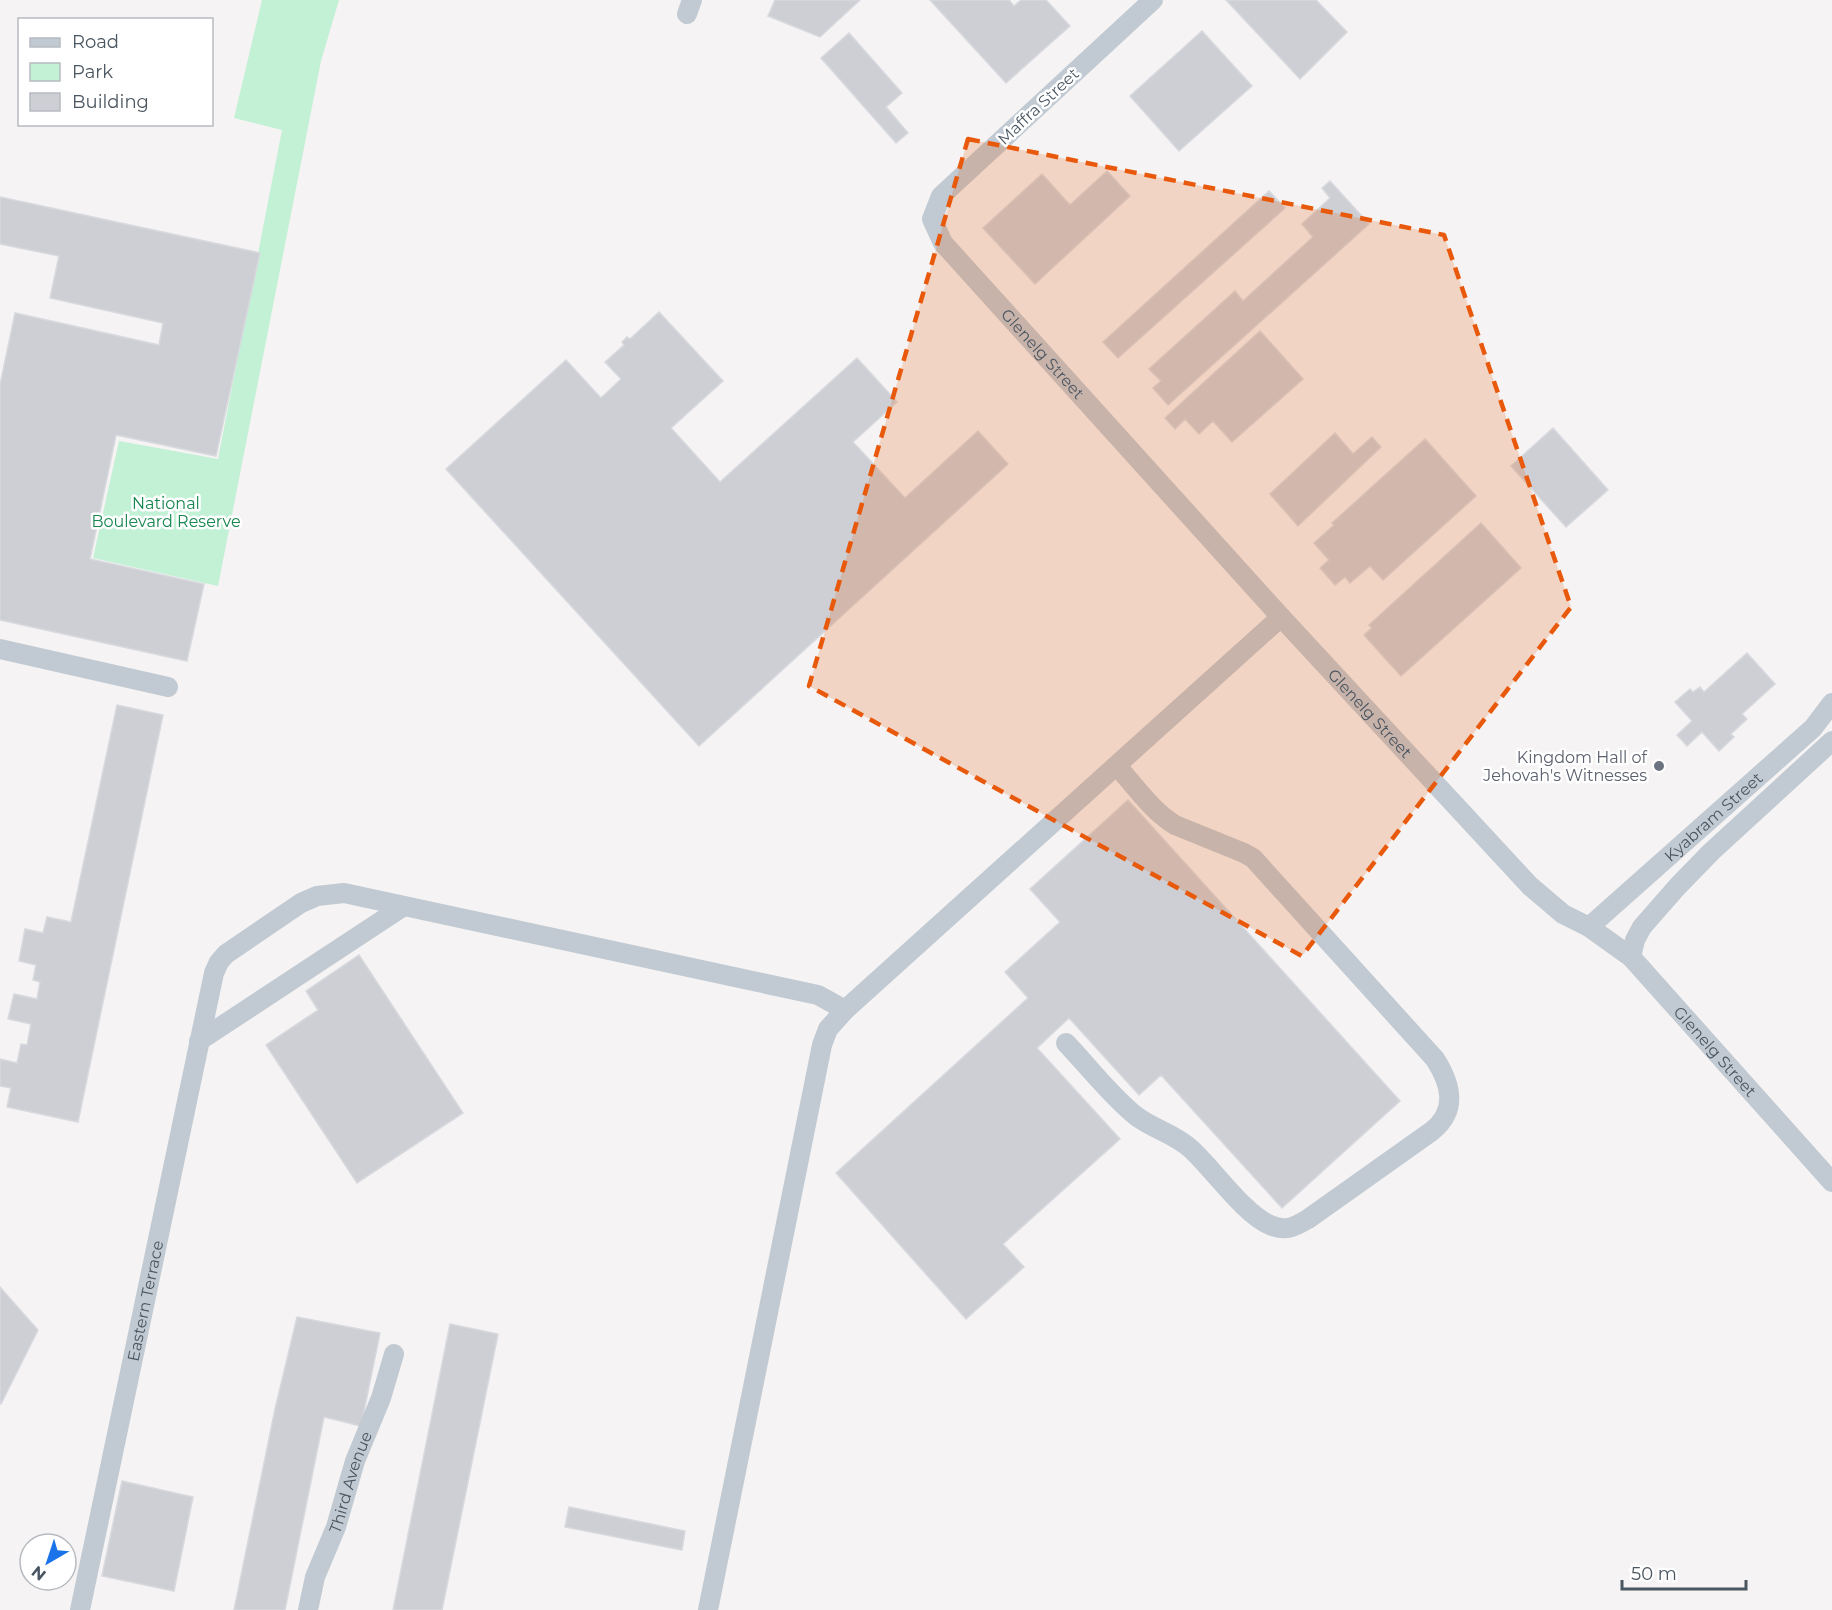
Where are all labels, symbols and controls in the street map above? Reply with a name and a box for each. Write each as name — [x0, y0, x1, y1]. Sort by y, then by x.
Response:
legend — [18, 18, 213, 126]
text: Road — [72, 31, 119, 53]
text: Park — [72, 61, 113, 83]
street label: Maffra Street — [994, 64, 1083, 149]
text: Building — [72, 91, 149, 113]
street label: Glenelg Street — [997, 305, 1089, 403]
park label: National Boulevard Reserve — [91, 494, 241, 531]
street label: Glenelg Street — [1324, 665, 1416, 762]
place label: Kingdom Hall of Jehovah's Witnesses — [1482, 748, 1648, 785]
marker: Kingdom Hall of Jehovah's Witnesses — [1652, 759, 1666, 773]
street label: Kyabram Street — [1660, 768, 1767, 866]
street label: Glenelg Street — [1670, 1003, 1761, 1101]
street label: Eastern Terrace — [124, 1239, 168, 1363]
street label: Third Avenue — [325, 1429, 376, 1536]
north arrow — [18, 1532, 78, 1592]
scale bar — [1622, 1553, 1746, 1591]
text: N — [28, 1562, 50, 1585]
text: 50 m — [1631, 1563, 1677, 1585]

